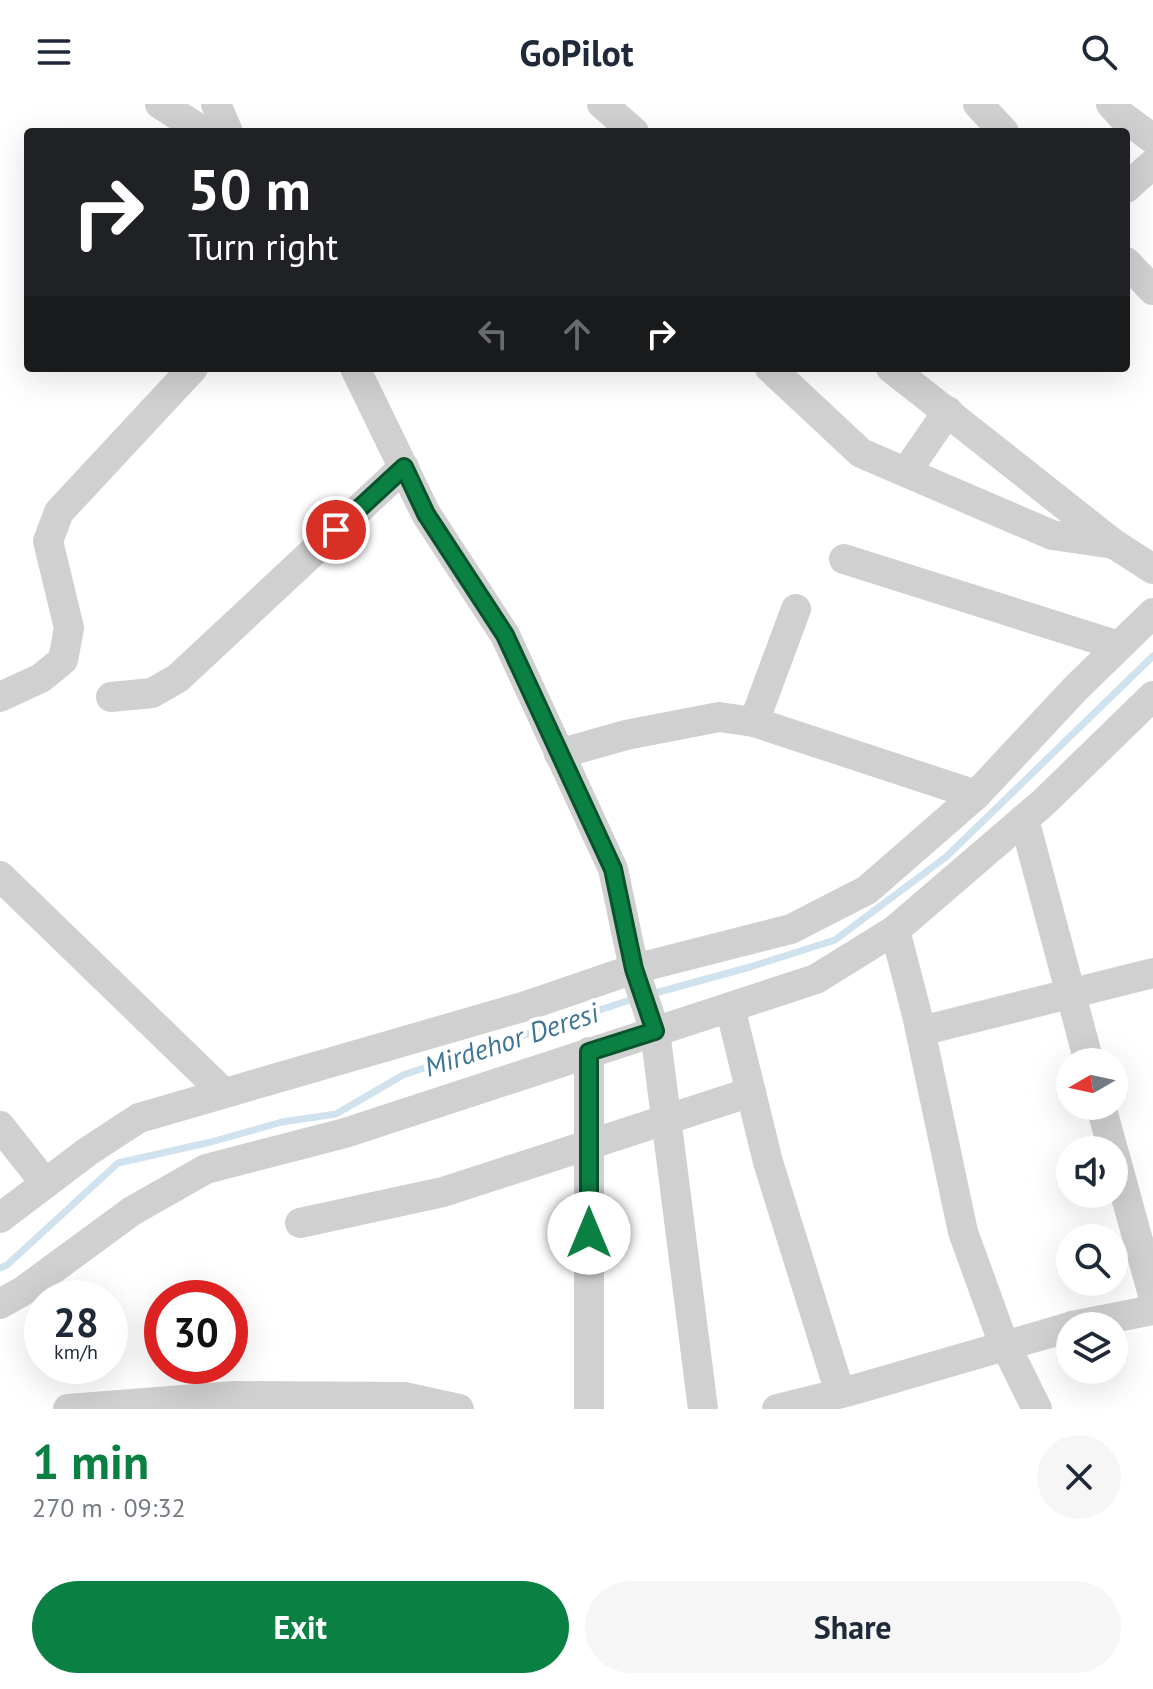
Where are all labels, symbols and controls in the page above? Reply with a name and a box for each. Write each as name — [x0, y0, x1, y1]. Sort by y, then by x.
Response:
text: GoPilot — [519, 29, 634, 76]
icon: menu — [32, 30, 76, 74]
icon: search — [1077, 30, 1121, 74]
text: 50 m — [188, 153, 311, 225]
icon: right — [56, 160, 160, 264]
text: Turn right — [188, 223, 338, 270]
icon: left — [471, 312, 515, 356]
icon: ahead — [555, 312, 599, 356]
icon: right — [639, 312, 683, 356]
pin — [302, 496, 370, 564]
icon: arrive — [314, 508, 358, 552]
water label: Mirdehor Deresi — [419, 993, 604, 1085]
north arrow — [1056, 1048, 1128, 1120]
map controls — [1056, 1048, 1128, 1384]
button: sound — [1056, 1136, 1128, 1208]
position arrow — [547, 1191, 631, 1275]
button: search — [1056, 1224, 1128, 1296]
speed limit sign: 30 — [144, 1280, 248, 1384]
text: 28 — [53, 1296, 99, 1348]
button: layers — [1056, 1312, 1128, 1384]
text: km/h — [54, 1339, 98, 1365]
text: 1 min — [32, 1430, 149, 1492]
button: close — [1037, 1435, 1121, 1519]
text: 270 m · 09:32 — [32, 1491, 186, 1524]
button: Exit — [32, 1581, 569, 1673]
button: Share — [585, 1581, 1121, 1673]

